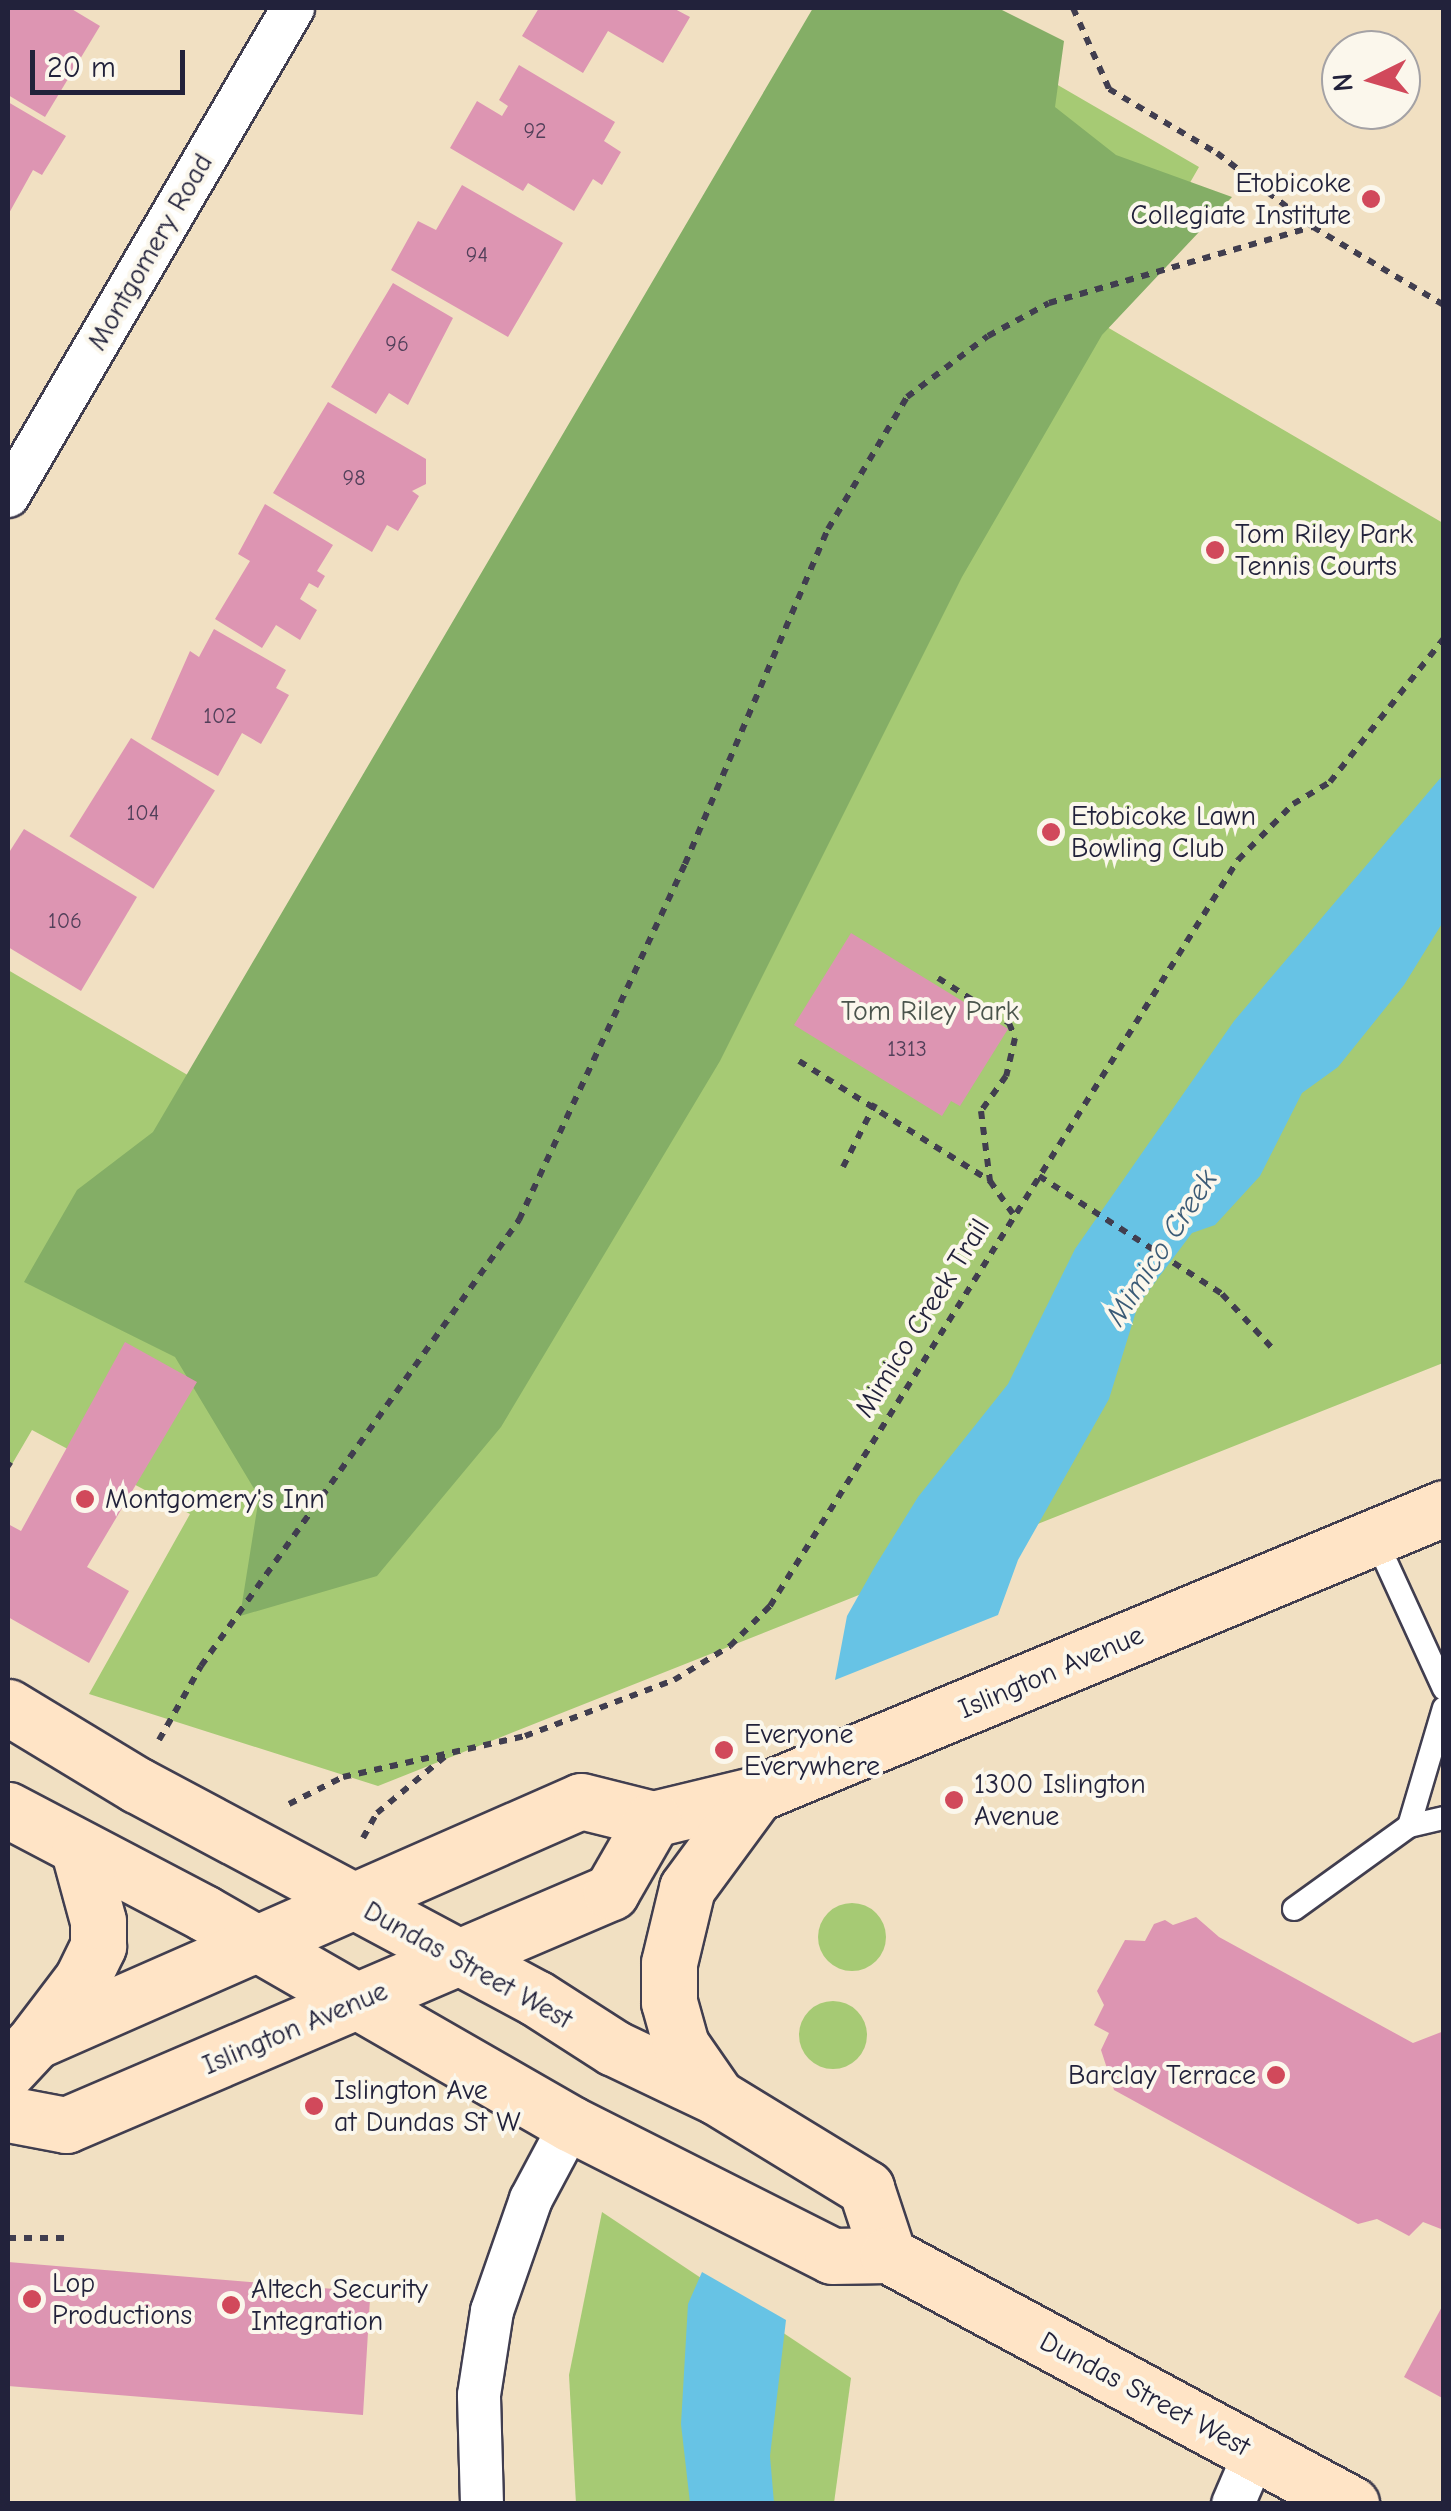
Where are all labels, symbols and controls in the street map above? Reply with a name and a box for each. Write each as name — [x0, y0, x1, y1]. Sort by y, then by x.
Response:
scale bar — [35, 30, 190, 92]
north arrow — [1321, 30, 1421, 130]
text: 20 m — [47, 50, 116, 85]
text: N — [1326, 72, 1360, 93]
house number: 92 — [523, 119, 547, 145]
street label: Montgomery Road — [80, 148, 220, 356]
place label: Etobicoke Collegiate Institute — [1130, 166, 1351, 232]
marker: Etobicoke Collegiate Institute — [1360, 188, 1382, 210]
house number: 94 — [466, 243, 488, 269]
house number: 96 — [385, 332, 409, 358]
house number: 98 — [342, 466, 366, 492]
place label: Tom Riley Park Tennis Courts — [1235, 517, 1413, 583]
marker: Tom Riley Park Tennis Courts — [1204, 539, 1226, 561]
house number: 102 — [203, 704, 237, 730]
place label: Etobicoke Lawn Bowling Club — [1071, 799, 1256, 865]
house number: 104 — [127, 801, 159, 827]
marker: Etobicoke Lawn Bowling Club — [1040, 821, 1062, 843]
house number: 106 — [48, 909, 82, 935]
park label: Tom Riley Park — [841, 994, 1019, 1028]
house number: 1313 — [887, 1037, 927, 1063]
water label: Mimico Creek — [1098, 1163, 1226, 1333]
street label: Mimico Creek Trail — [847, 1212, 997, 1424]
place label: Montgomery's Inn — [105, 1482, 325, 1516]
marker: Montgomery's Inn — [74, 1488, 96, 1510]
street label: Islington Avenue — [954, 1618, 1148, 1726]
place label: Everyone Everywhere — [744, 1717, 880, 1783]
marker: Everyone Everywhere — [713, 1739, 735, 1761]
place label: 1300 Islington Avenue — [974, 1767, 1146, 1833]
marker: 1300 Islington Avenue — [943, 1789, 965, 1811]
street label: Dundas Street West — [358, 1894, 578, 2036]
street label: Islington Avenue — [198, 1974, 392, 2082]
place label: Barclay Terrace — [1068, 2058, 1256, 2092]
marker: Barclay Terrace — [1265, 2064, 1287, 2086]
place label: Islington Ave at Dundas St W — [334, 2073, 521, 2139]
marker: Islington Ave at Dundas St W — [303, 2095, 325, 2117]
place label: Lop Productions — [52, 2266, 192, 2332]
place label: Altech Security Integration — [251, 2272, 428, 2338]
marker: Lop Productions — [21, 2288, 43, 2310]
marker: Altech Security Integration — [220, 2294, 242, 2316]
street label: Dundas Street West — [1034, 2324, 1256, 2464]

